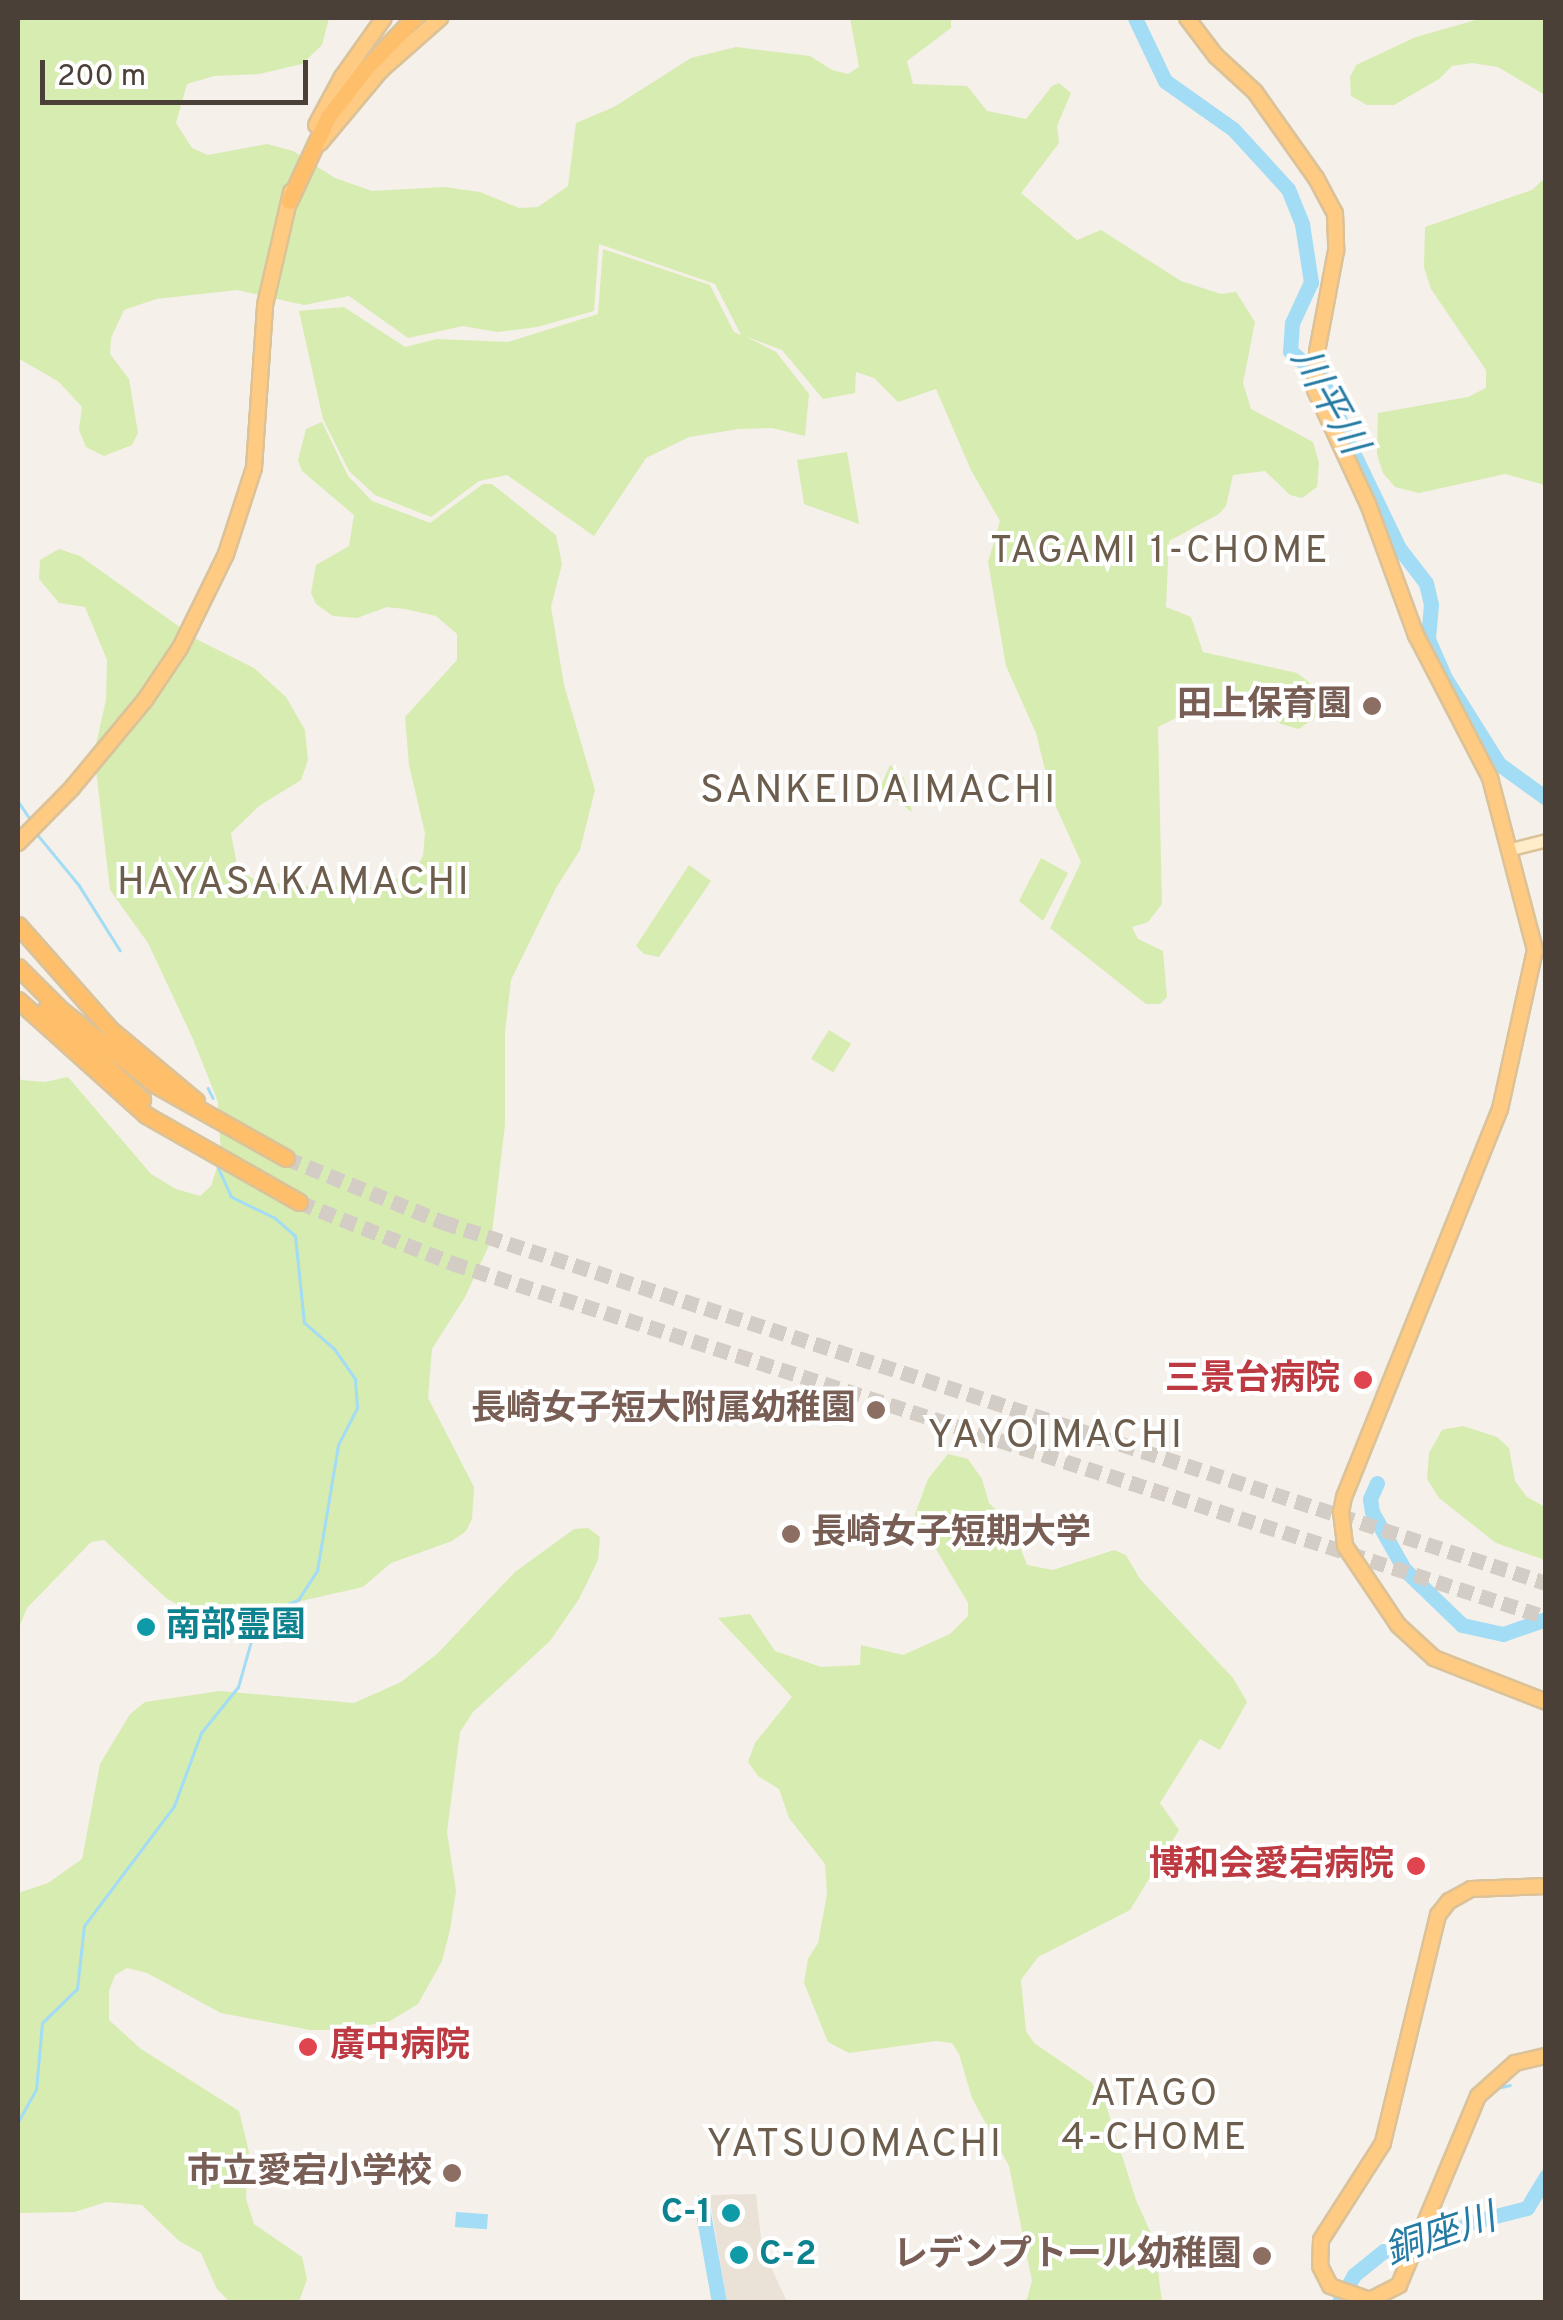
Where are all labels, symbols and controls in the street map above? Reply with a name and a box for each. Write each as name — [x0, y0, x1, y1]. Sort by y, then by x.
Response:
scale bar — [45, 40, 312, 102]
text: 200 m — [57, 59, 146, 96]
water label: 川平川 — [1279, 341, 1375, 463]
district label: TAGAMI 1-CHOME — [990, 530, 1330, 576]
place label: 田上保育園 — [1177, 685, 1352, 727]
marker: 田上保育園 — [1361, 695, 1383, 717]
district label: SANKEIDAIMACHI — [700, 768, 1058, 816]
district label: HAYASAKAMACHI — [117, 860, 471, 908]
place label: 三景台病院 — [1165, 1359, 1340, 1401]
marker: 三景台病院 — [1350, 1367, 1376, 1393]
place label: 長崎女子短大附属幼稚園 — [471, 1389, 856, 1431]
marker: 長崎女子短大附属幼稚園 — [865, 1399, 887, 1421]
district label: YAYOIMACHI — [927, 1413, 1185, 1461]
place label: 長崎女子短期大学 — [811, 1513, 1091, 1555]
marker: 長崎女子短期大学 — [780, 1523, 802, 1545]
place label: 南部霊園 — [166, 1606, 306, 1648]
marker: 南部霊園 — [135, 1616, 157, 1638]
place label: 博和会愛宕病院 — [1149, 1845, 1394, 1887]
marker: 博和会愛宕病院 — [1403, 1853, 1429, 1879]
place label: 廣中病院 — [330, 2026, 470, 2068]
marker: 廣中病院 — [295, 2034, 321, 2060]
district label: ATAGO 4-CHOME — [1061, 2073, 1249, 2162]
district label: YATSUOMACHI — [707, 2122, 1003, 2170]
place label: 市立愛宕小学校 — [187, 2152, 432, 2194]
marker: 市立愛宕小学校 — [441, 2162, 463, 2184]
place label: C-1 — [661, 2192, 711, 2234]
water label: 銅座川 — [1380, 2197, 1502, 2277]
marker: C-1 — [720, 2202, 742, 2224]
place label: C-2 — [759, 2234, 817, 2276]
place label: レデンプトール幼稚園 — [892, 2235, 1242, 2277]
marker: C-2 — [728, 2244, 750, 2266]
marker: レデンプトール幼稚園 — [1251, 2245, 1273, 2267]

